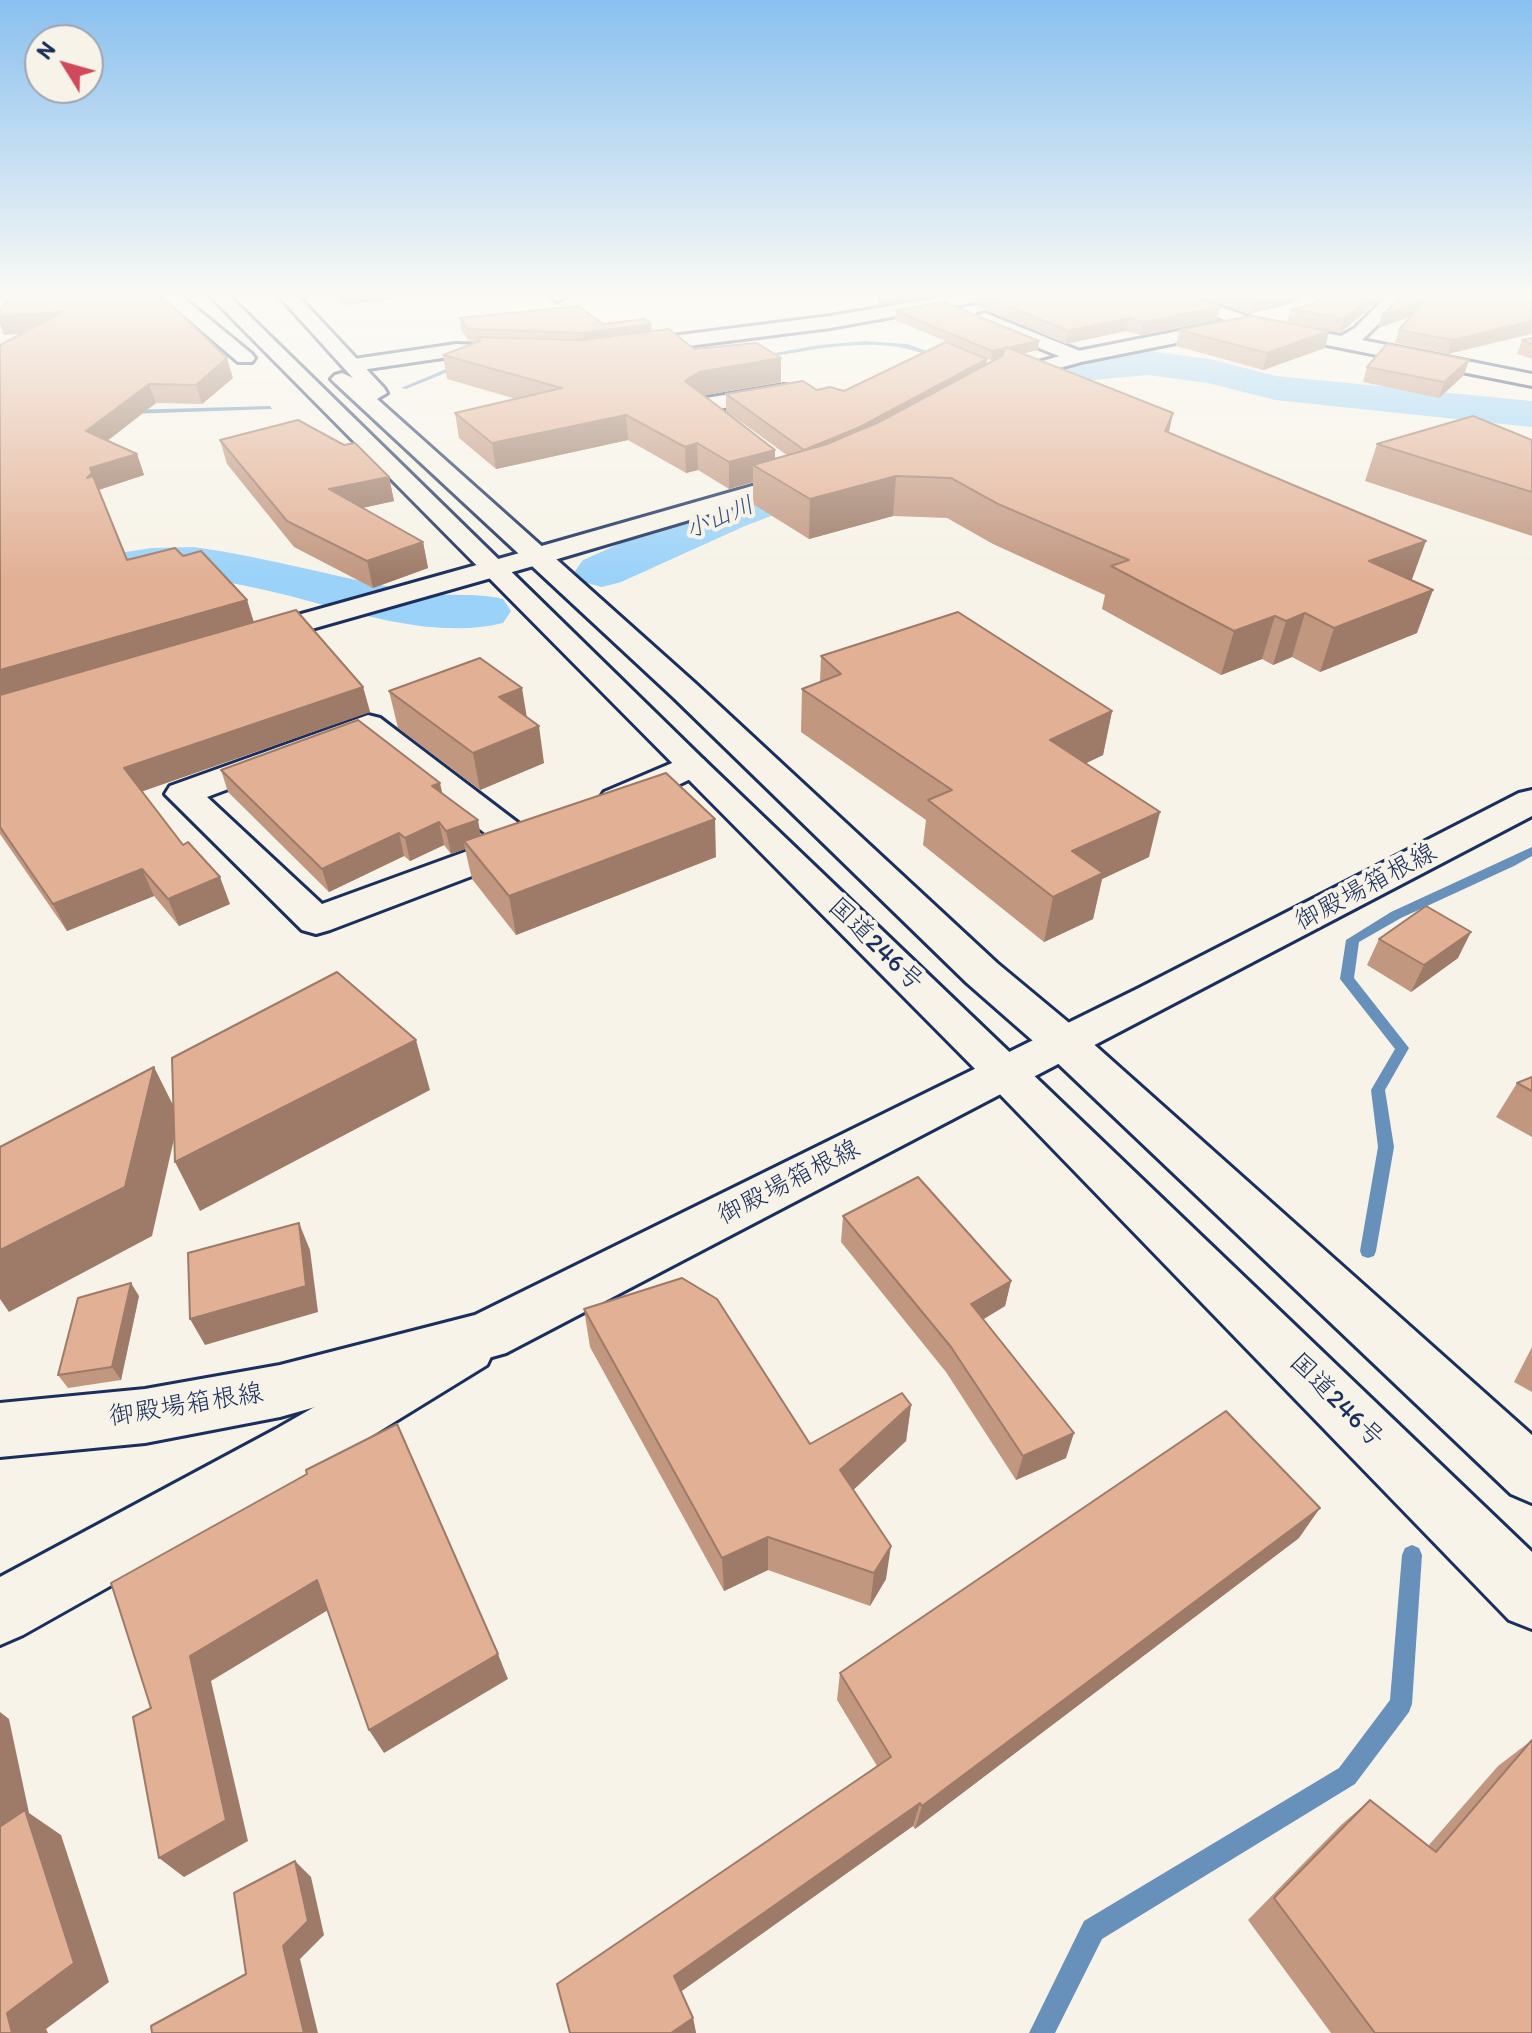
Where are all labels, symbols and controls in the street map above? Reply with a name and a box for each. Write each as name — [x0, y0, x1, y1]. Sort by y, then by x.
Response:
north arrow — [24, 24, 104, 104]
text: N — [31, 36, 61, 65]
water label: 小山川 — [681, 492, 759, 546]
street label: 御殿場箱根線 — [1290, 838, 1442, 938]
street label: 国道246号 — [821, 892, 929, 998]
street label: 御殿場箱根線 — [712, 1134, 866, 1232]
street label: 国道246号 — [1282, 1347, 1390, 1455]
street label: 御殿場箱根線 — [107, 1378, 265, 1434]

